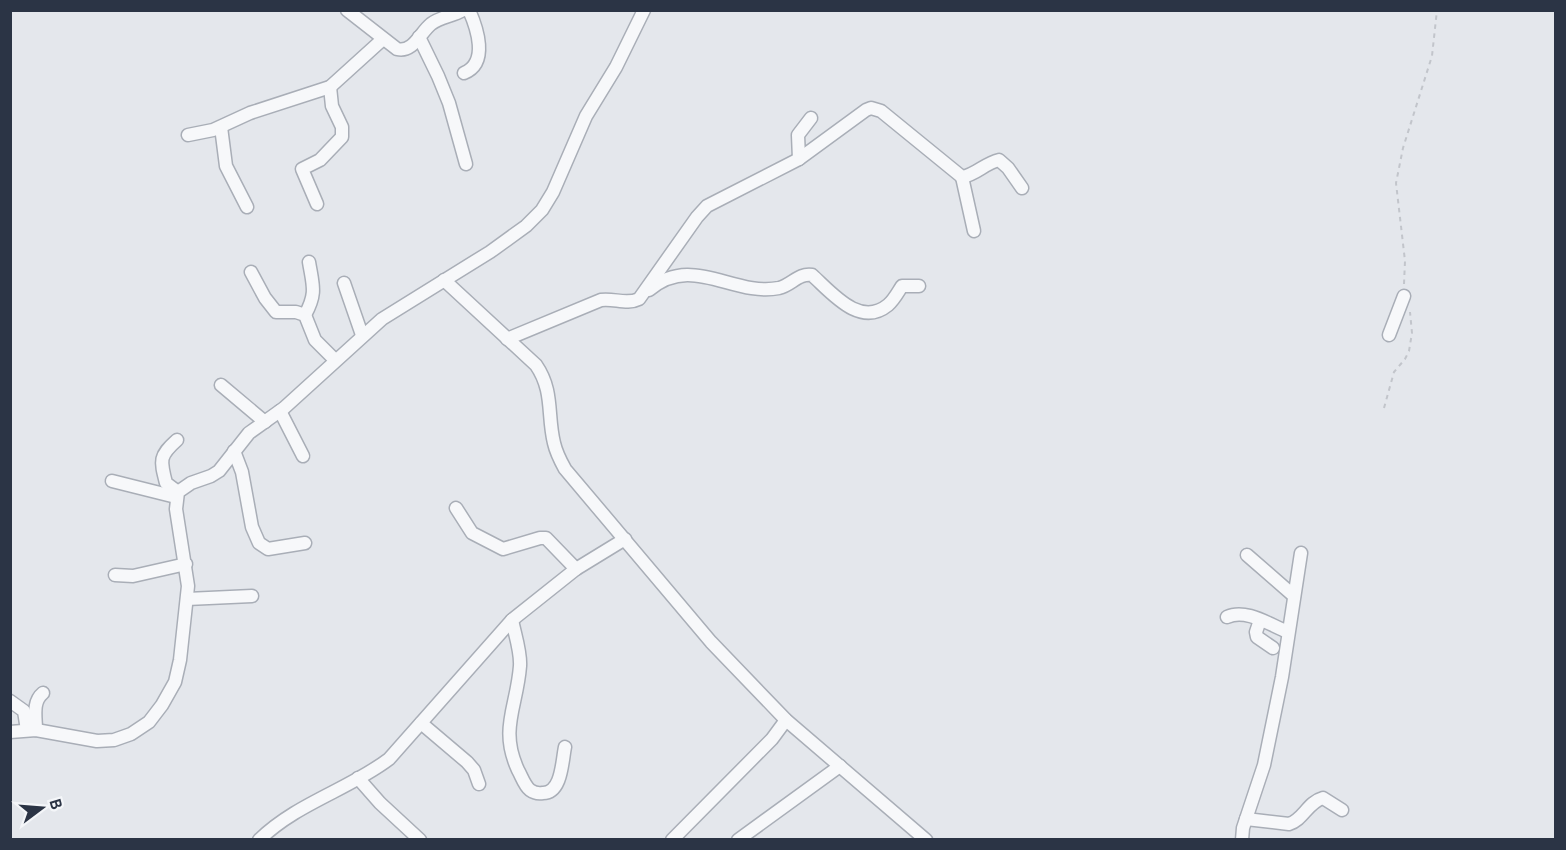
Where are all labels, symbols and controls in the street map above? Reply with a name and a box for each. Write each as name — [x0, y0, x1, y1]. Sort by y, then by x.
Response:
north arrow — [12, 778, 72, 838]
text: B — [45, 797, 66, 811]

